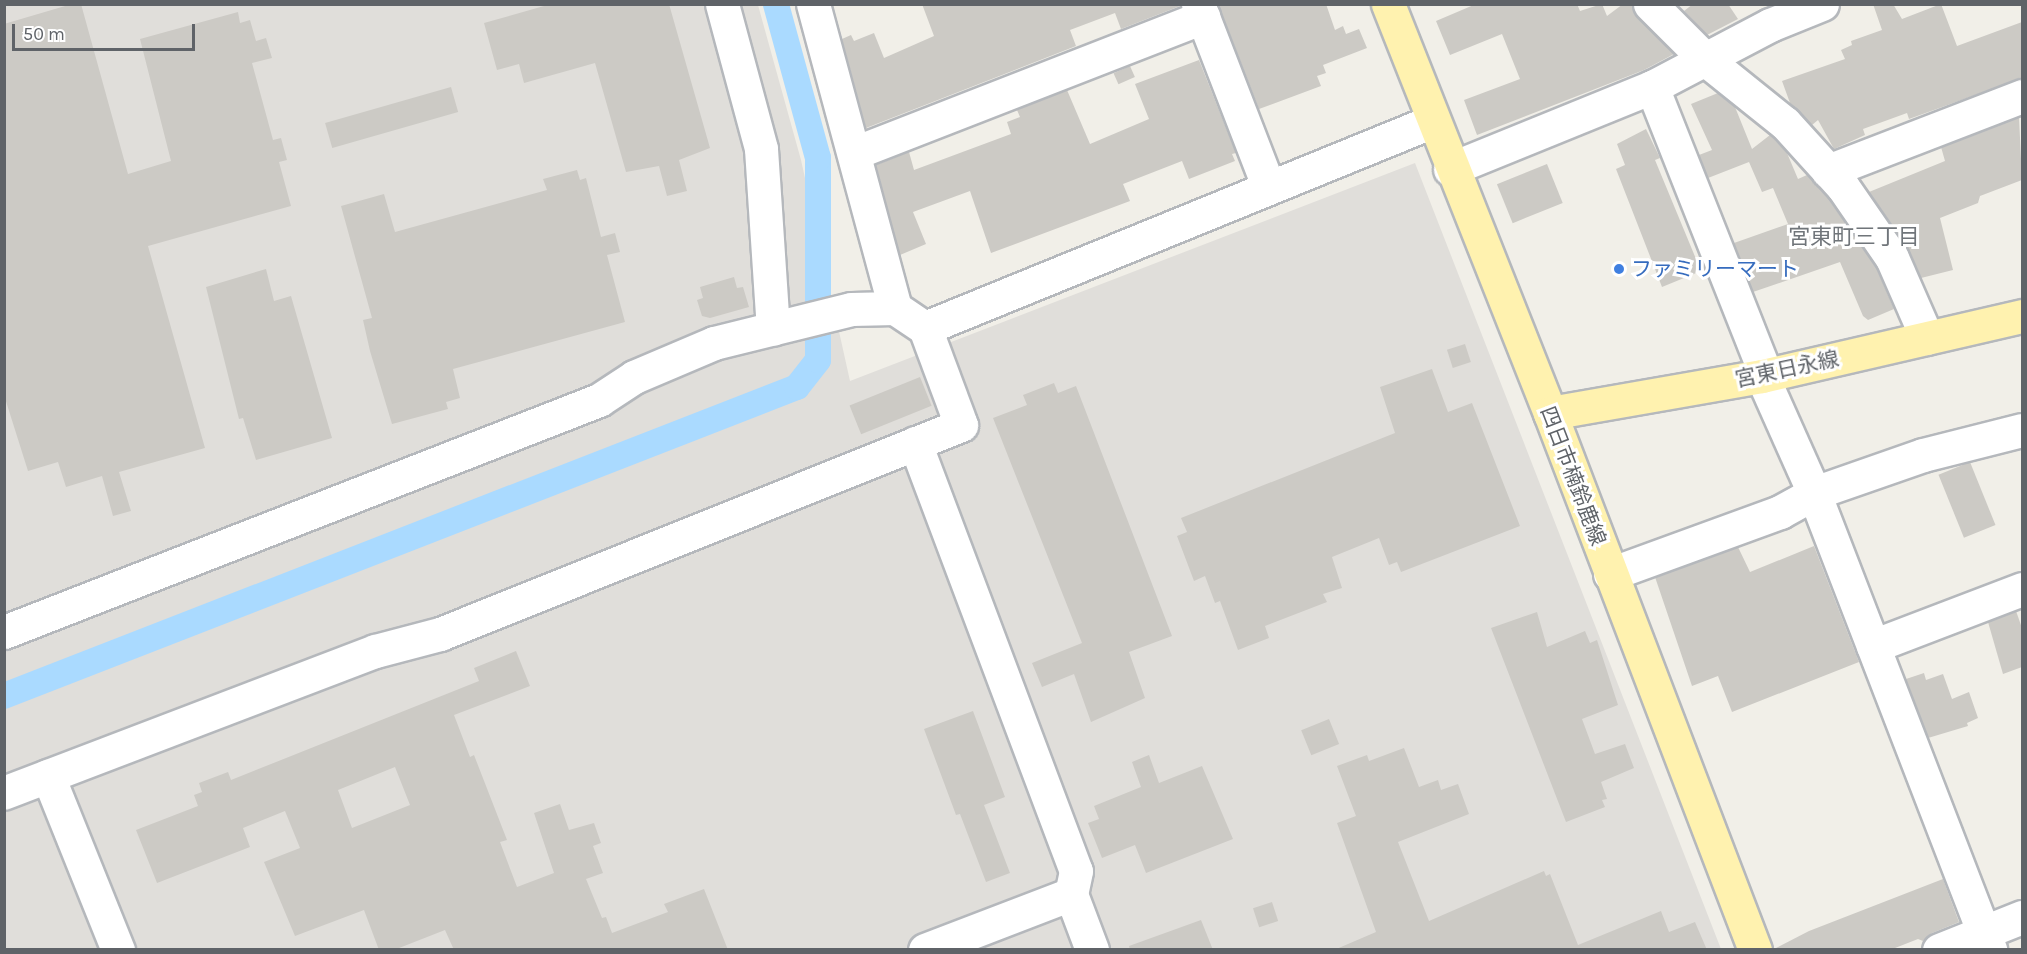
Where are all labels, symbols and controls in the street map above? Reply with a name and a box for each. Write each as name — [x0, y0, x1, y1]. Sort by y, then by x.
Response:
scale bar — [15, 12, 198, 50]
text: 50 m — [23, 23, 65, 45]
district label: 宮東町三丁目 — [1788, 225, 1920, 251]
place label: ファミリーマート — [1631, 256, 1799, 282]
marker: ファミリーマート — [1612, 262, 1626, 276]
street label: 宮東日永線 — [1733, 346, 1841, 392]
street label: 四日市楠鈴鹿線 — [1535, 403, 1611, 549]

